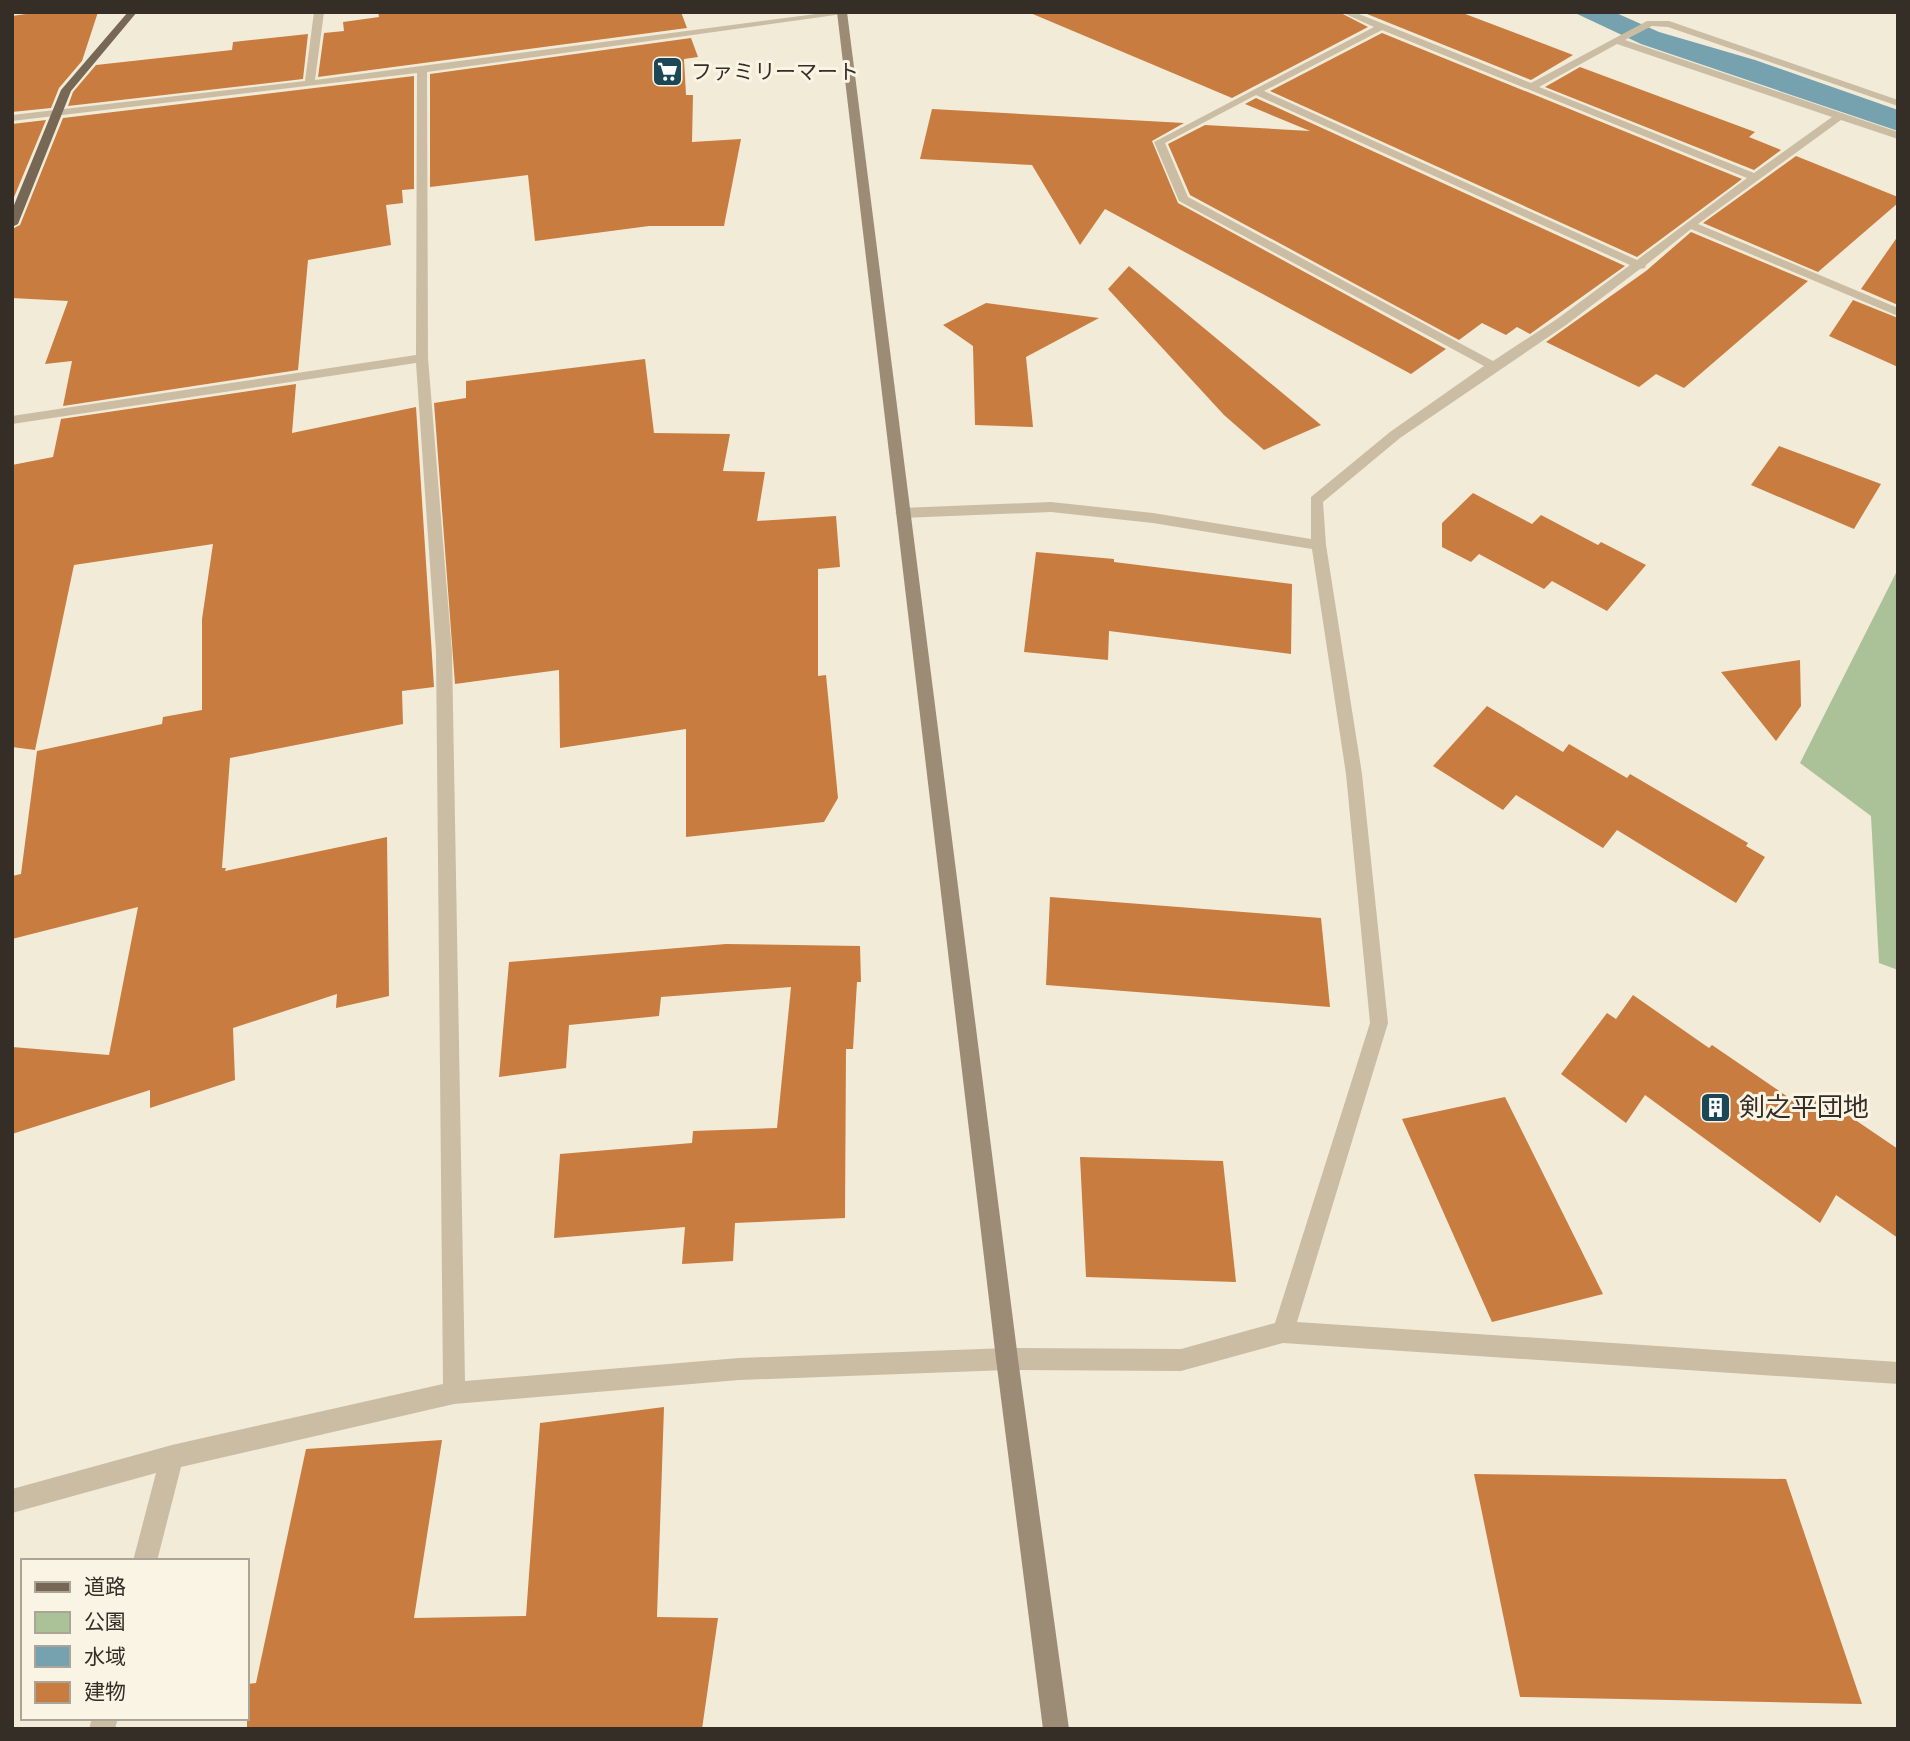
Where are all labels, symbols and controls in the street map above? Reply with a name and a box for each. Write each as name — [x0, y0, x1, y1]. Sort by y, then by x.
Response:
supermarket icon: ファミリーマート — [651, 55, 685, 89]
place label: ファミリーマート — [691, 59, 859, 84]
building icon: 剣之平団地 — [1699, 1090, 1733, 1124]
place label: 剣之平団地 — [1739, 1091, 1869, 1123]
legend — [21, 1559, 248, 1720]
text: 道路 — [84, 1574, 126, 1599]
text: 公園 — [84, 1609, 126, 1634]
text: 水域 — [84, 1644, 126, 1669]
text: 建物 — [84, 1679, 126, 1704]

